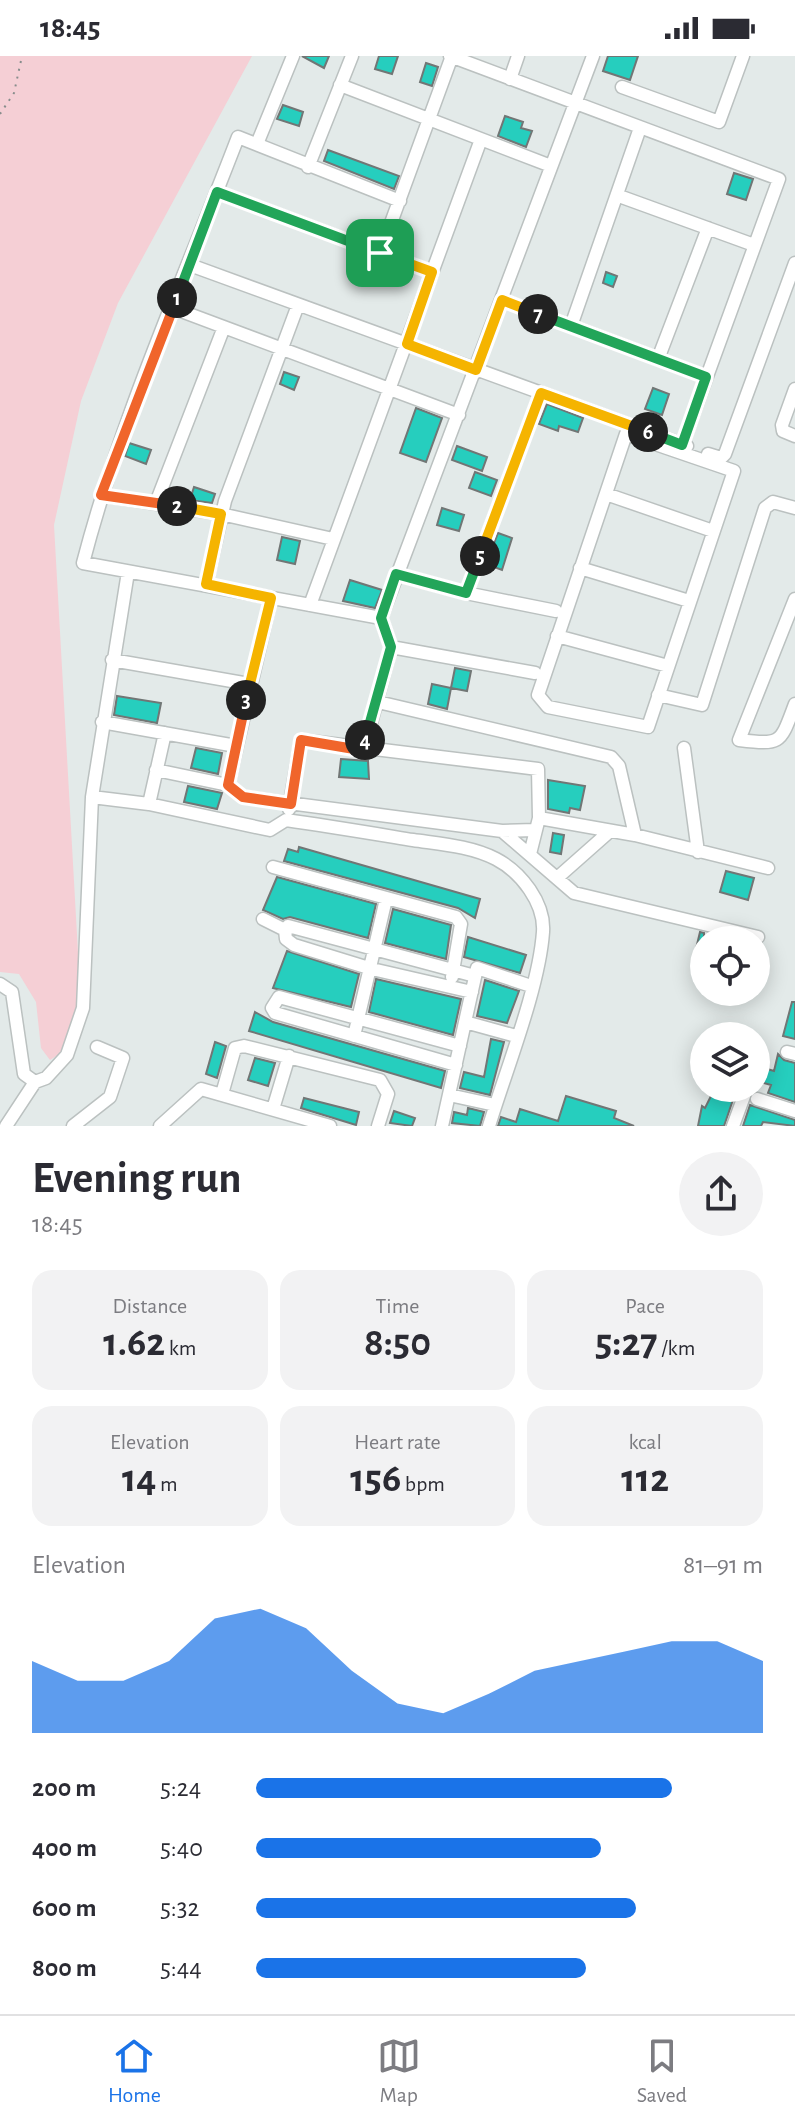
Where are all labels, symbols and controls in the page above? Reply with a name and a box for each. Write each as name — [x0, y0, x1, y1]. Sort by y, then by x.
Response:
text: 18:45 — [40, 13, 101, 43]
pin — [346, 219, 414, 287]
icon: arrive — [358, 231, 402, 275]
pin: 1 — [157, 278, 197, 318]
text: 1 — [173, 287, 181, 309]
pin: 7 — [518, 294, 558, 334]
text: 7 — [533, 303, 543, 325]
pin: 6 — [628, 412, 668, 452]
text: 6 — [643, 421, 653, 443]
pin: 2 — [157, 486, 197, 526]
text: 2 — [172, 495, 182, 517]
pin: 5 — [460, 536, 500, 576]
text: 5 — [475, 545, 485, 567]
pin: 3 — [226, 680, 266, 720]
text: 3 — [241, 689, 251, 711]
pin: 4 — [345, 720, 385, 760]
text: 4 — [359, 729, 371, 751]
map controls — [690, 926, 770, 1102]
button: locate — [690, 926, 770, 1006]
button: layers — [690, 1022, 770, 1102]
button: share — [679, 1152, 763, 1236]
text: Evening run — [32, 1157, 241, 1201]
text: 18:45 — [32, 1211, 83, 1237]
text: Distance — [113, 1295, 187, 1317]
text: Time — [376, 1295, 419, 1317]
text: Pace — [625, 1295, 665, 1317]
text: 1.62 — [103, 1323, 165, 1363]
text: 8:50 — [364, 1323, 431, 1363]
text: 5:27 — [595, 1323, 658, 1363]
text: km — [165, 1337, 196, 1359]
text: /km — [658, 1337, 695, 1359]
text: Elevation — [110, 1431, 190, 1453]
text: Heart rate — [354, 1431, 441, 1453]
text: kcal — [628, 1431, 662, 1453]
text: 14 — [122, 1459, 156, 1499]
text: 156 — [350, 1459, 401, 1499]
text: 112 — [621, 1459, 669, 1499]
text: m — [156, 1473, 178, 1495]
text: bpm — [401, 1473, 445, 1495]
text: Elevation — [32, 1552, 126, 1578]
text: 81–91 m — [683, 1552, 763, 1578]
text: 200 m — [32, 1775, 96, 1801]
text: 5:24 — [160, 1775, 201, 1801]
text: 400 m — [32, 1835, 97, 1861]
text: 5:40 — [160, 1835, 203, 1861]
text: 600 m — [32, 1895, 97, 1921]
text: 5:32 — [160, 1895, 199, 1921]
text: 800 m — [32, 1955, 97, 1981]
text: 5:44 — [160, 1955, 202, 1981]
tab: Home — [108, 2034, 161, 2108]
tab: Map — [377, 2034, 421, 2108]
tab: Saved — [637, 2034, 687, 2108]

